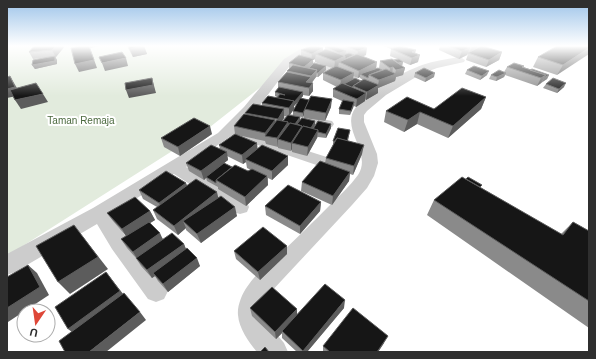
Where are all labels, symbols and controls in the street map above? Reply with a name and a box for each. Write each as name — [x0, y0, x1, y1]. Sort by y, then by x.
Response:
park label: Taman Remaja — [47, 115, 115, 126]
north arrow — [16, 303, 56, 343]
text: U — [28, 326, 39, 339]

